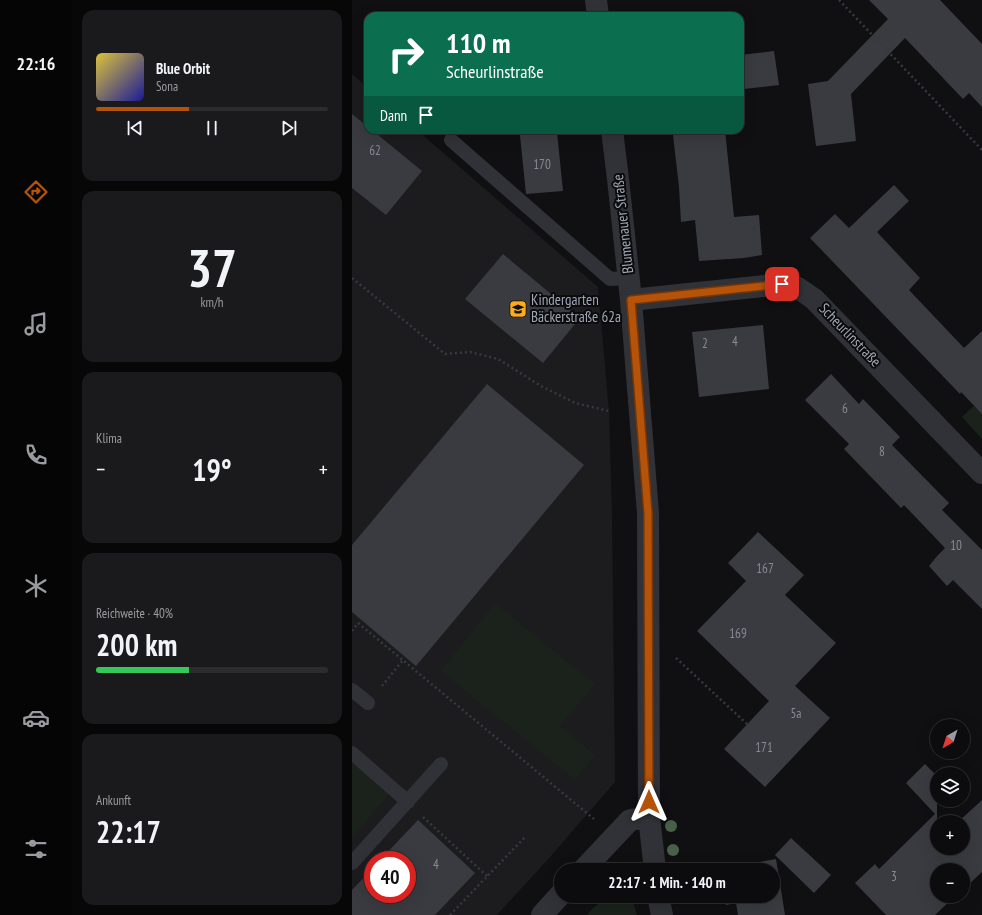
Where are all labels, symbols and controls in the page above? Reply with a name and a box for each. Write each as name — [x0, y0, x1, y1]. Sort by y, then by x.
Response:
text: 110 m — [446, 24, 510, 61]
icon: right — [380, 28, 432, 80]
text: 22:16 — [17, 52, 55, 75]
text: Blue Orbit — [156, 59, 210, 78]
text: Scheurlinstraße — [446, 60, 544, 83]
text: Sona — [156, 78, 178, 95]
icon: arrive — [415, 104, 437, 126]
text: Dann — [380, 106, 407, 125]
icon: previous — [124, 117, 146, 139]
icon: pause — [201, 117, 223, 139]
icon: next — [278, 117, 300, 139]
house number: 62 — [369, 142, 381, 159]
house number: 170 — [533, 156, 551, 173]
street label: Blumenauer Straße — [608, 173, 637, 275]
icon: directions — [22, 178, 50, 206]
text: 37 — [187, 234, 237, 301]
pin — [765, 267, 799, 301]
icon: arrive — [771, 273, 793, 295]
place label: Kindergarten Bäckerstraße 62a — [531, 290, 621, 326]
text: km/h — [200, 294, 224, 311]
school or university icon: Kindergarten Bäckerstraße 62a — [508, 299, 528, 319]
street label: Scheurlinstraße — [815, 299, 885, 371]
icon: music — [22, 310, 50, 338]
house number: 4 — [732, 333, 738, 350]
house number: 2 — [702, 335, 708, 352]
house number: 6 — [842, 400, 848, 417]
text: Klima — [96, 430, 122, 447]
icon: phone — [22, 441, 50, 469]
house number: 8 — [879, 443, 885, 460]
text: 19° — [192, 450, 232, 489]
text: − — [96, 455, 105, 483]
text: + — [319, 455, 328, 483]
house number: 10 — [950, 537, 962, 554]
house number: 167 — [756, 560, 774, 577]
icon: climate — [22, 572, 50, 600]
text: Reichweite · 40% — [96, 605, 173, 622]
text: 200 km — [96, 625, 177, 664]
house number: 169 — [729, 625, 747, 642]
icon: car — [22, 704, 50, 732]
house number: 5a — [790, 705, 802, 722]
north arrow — [930, 719, 970, 759]
map controls — [930, 719, 970, 903]
house number: 171 — [755, 739, 773, 756]
button: layers — [930, 767, 970, 807]
position arrow — [628, 781, 670, 823]
text: Ankunft — [96, 792, 131, 809]
text: 22:17 — [96, 812, 161, 851]
button: + — [930, 815, 970, 855]
icon: filters — [22, 835, 50, 863]
speed limit sign: 40 — [364, 851, 416, 903]
house number: 4 — [433, 856, 439, 873]
button: − — [930, 863, 970, 903]
house number: 3 — [891, 868, 897, 885]
text: 22:17 · 1 Min. · 140 m — [608, 873, 726, 892]

